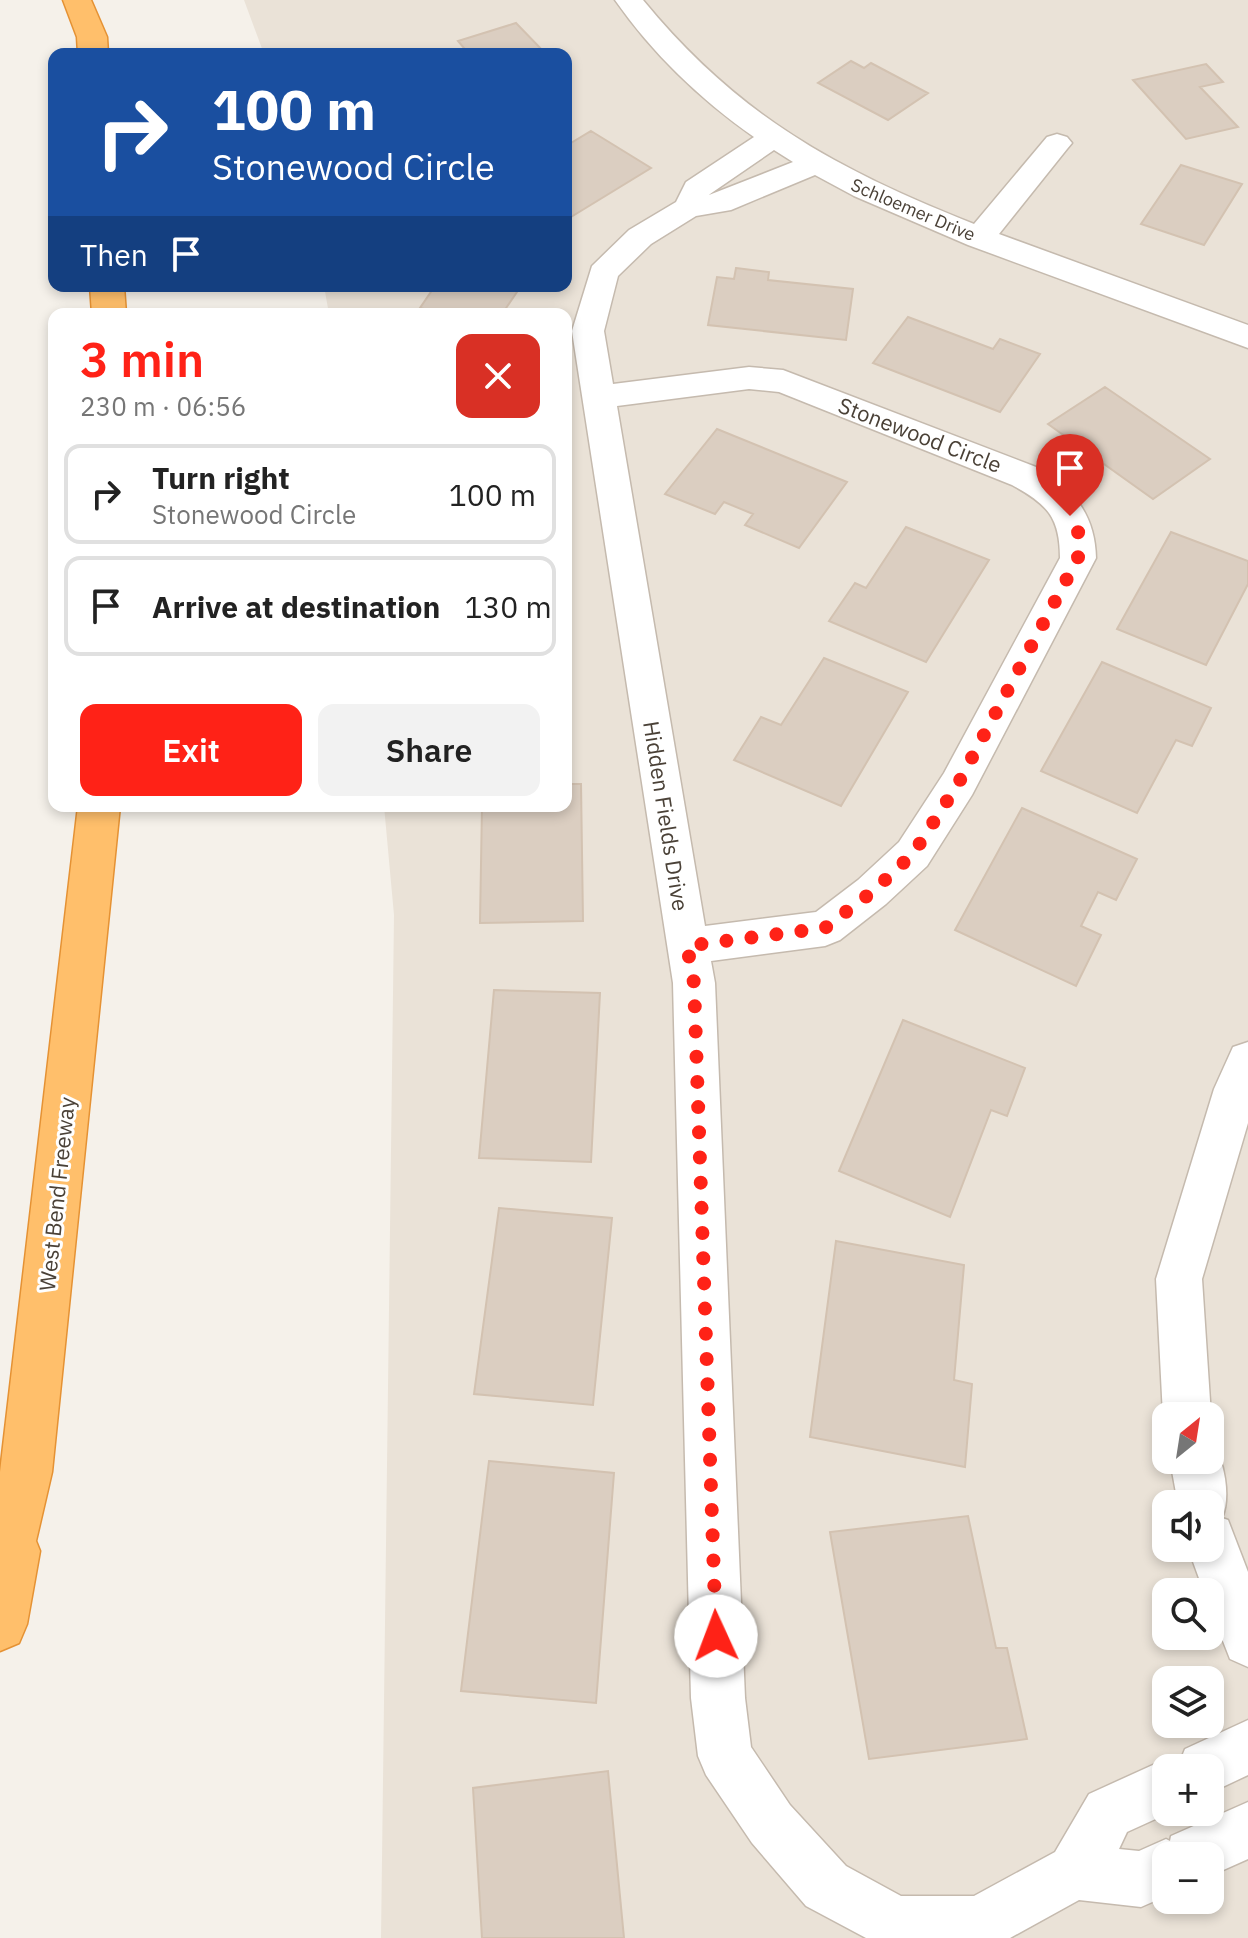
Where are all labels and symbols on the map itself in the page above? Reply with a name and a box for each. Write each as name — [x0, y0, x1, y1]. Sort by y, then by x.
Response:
street label: Schloemer Drive — [848, 173, 979, 246]
street label: Stonewood Circle — [834, 390, 1006, 479]
pin — [1036, 434, 1104, 516]
street label: Hidden Fields Drive — [637, 719, 696, 913]
street label: West Bend Freeway — [32, 1095, 81, 1292]
north arrow — [1152, 1402, 1224, 1474]
position arrow — [674, 1594, 758, 1678]

